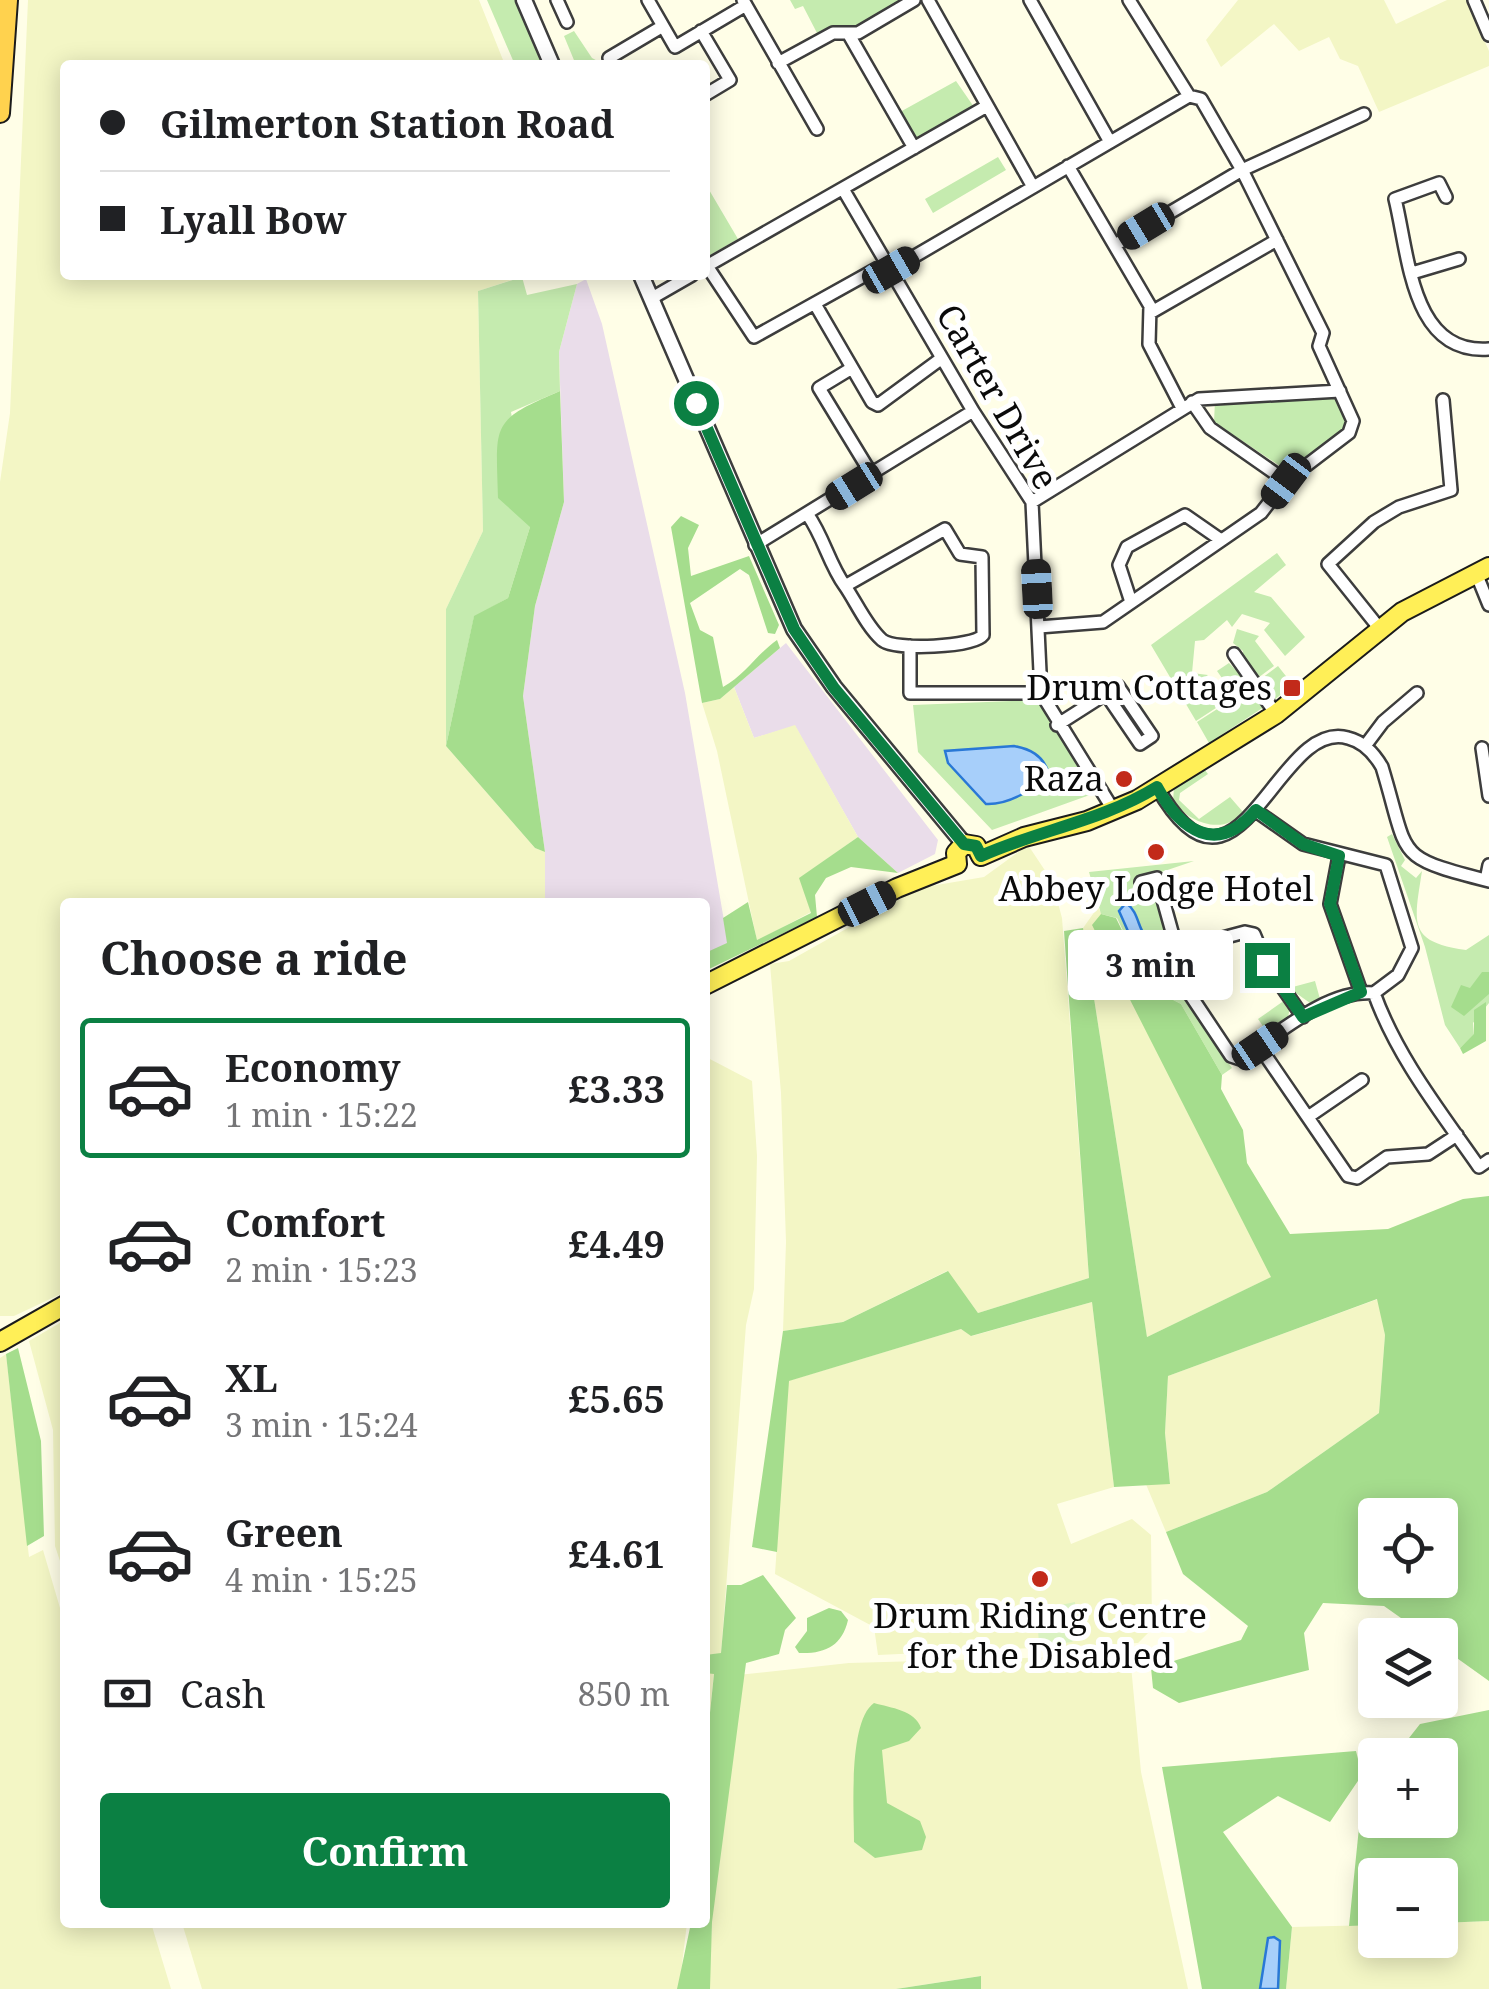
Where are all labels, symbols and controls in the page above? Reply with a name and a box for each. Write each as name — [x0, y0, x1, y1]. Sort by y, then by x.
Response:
text: Gilmerton Station Road — [160, 97, 614, 149]
text: Lyall Bow — [160, 193, 347, 245]
car — [1113, 198, 1179, 254]
car — [858, 242, 924, 298]
street label: Carter Drive — [926, 295, 1070, 497]
route start — [674, 381, 719, 426]
car — [1256, 448, 1316, 514]
car — [821, 457, 887, 515]
car — [1020, 558, 1054, 620]
place label: Drum Cottages — [1026, 663, 1272, 710]
marker: Drum Cottages — [1281, 677, 1303, 699]
place label: Raza — [1024, 754, 1104, 801]
marker: Raza — [1113, 768, 1135, 790]
marker: Abbey Lodge Hotel — [1145, 841, 1167, 863]
place label: Abbey Lodge Hotel — [998, 864, 1314, 911]
car — [833, 877, 901, 931]
text: Choose a ride — [100, 927, 408, 988]
callout: 3 min — [1067, 930, 1232, 1000]
text: 3 min — [1105, 943, 1196, 986]
route end — [1245, 943, 1290, 988]
car — [1227, 1017, 1293, 1075]
text: Economy — [225, 1041, 401, 1093]
icon: car — [105, 1043, 195, 1133]
text: £3.33 — [568, 1062, 665, 1114]
text: 1 min · 15:22 — [225, 1093, 418, 1136]
text: Comfort — [225, 1196, 385, 1248]
icon: car — [105, 1198, 195, 1288]
text: £4.49 — [568, 1217, 665, 1269]
text: 2 min · 15:23 — [225, 1248, 418, 1291]
text: XL — [225, 1351, 278, 1403]
icon: car — [105, 1353, 195, 1443]
text: £5.65 — [568, 1372, 665, 1424]
text: 3 min · 15:24 — [225, 1403, 418, 1446]
map controls — [1358, 1498, 1458, 1958]
button: locate — [1358, 1498, 1458, 1598]
text: Green — [225, 1506, 343, 1558]
icon: car — [105, 1508, 195, 1598]
text: £4.61 — [568, 1527, 665, 1579]
text: 4 min · 15:25 — [225, 1558, 418, 1601]
marker: Drum Riding Centre for the Disabled — [1029, 1568, 1051, 1590]
place label: Drum Riding Centre for the Disabled — [873, 1591, 1207, 1678]
button: layers — [1358, 1618, 1458, 1718]
icon: cash — [100, 1666, 155, 1721]
text: Cash — [180, 1667, 266, 1719]
text: 850 m — [578, 1672, 670, 1715]
button: + — [1358, 1738, 1458, 1838]
button: Confirm — [100, 1793, 670, 1908]
button: − — [1358, 1858, 1458, 1958]

